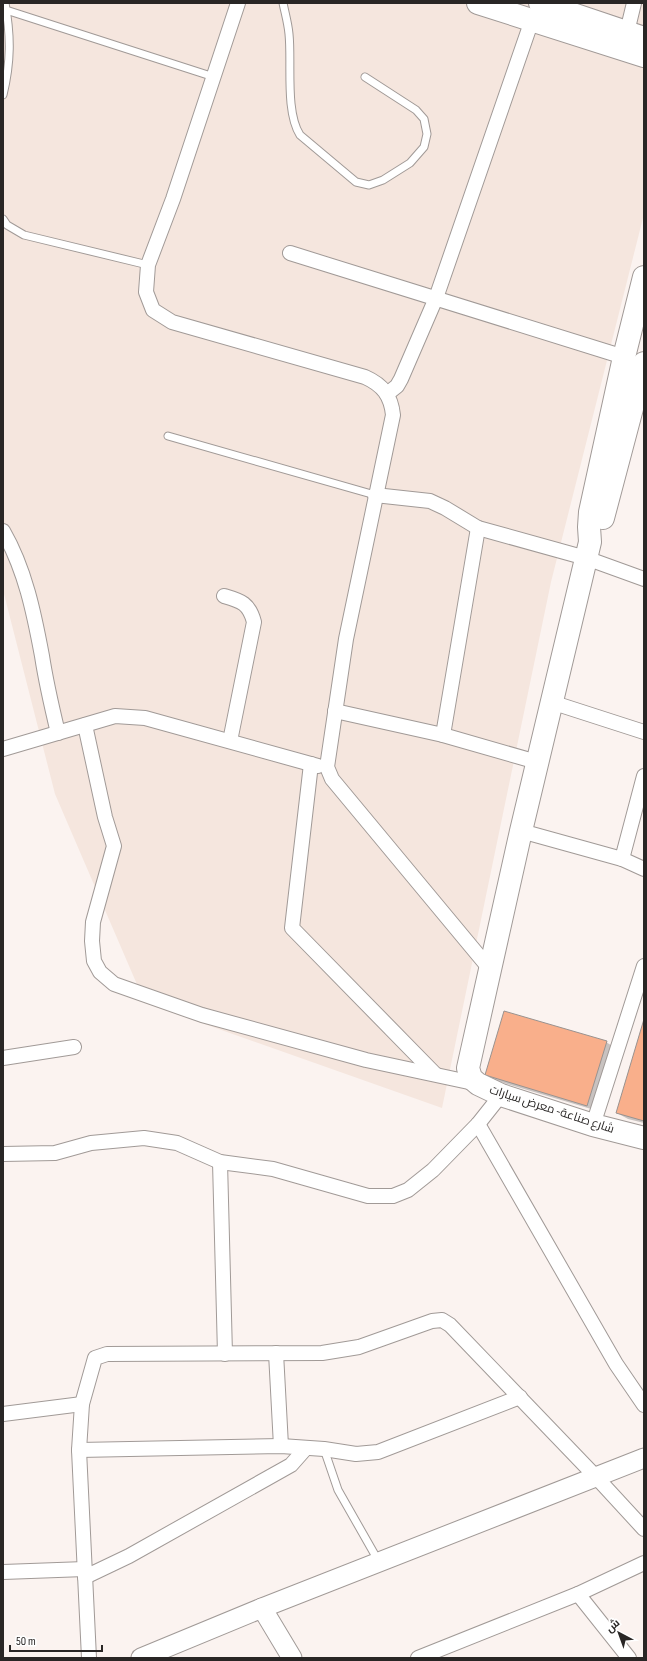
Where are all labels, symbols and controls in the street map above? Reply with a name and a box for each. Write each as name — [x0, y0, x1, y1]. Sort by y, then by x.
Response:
street label: شارع صناعة- معرض سيارات — [488, 1082, 616, 1137]
north arrow — [599, 1613, 639, 1653]
text: ش — [603, 1616, 622, 1635]
scale bar — [10, 1627, 102, 1653]
text: 50 m — [16, 1634, 36, 1649]

